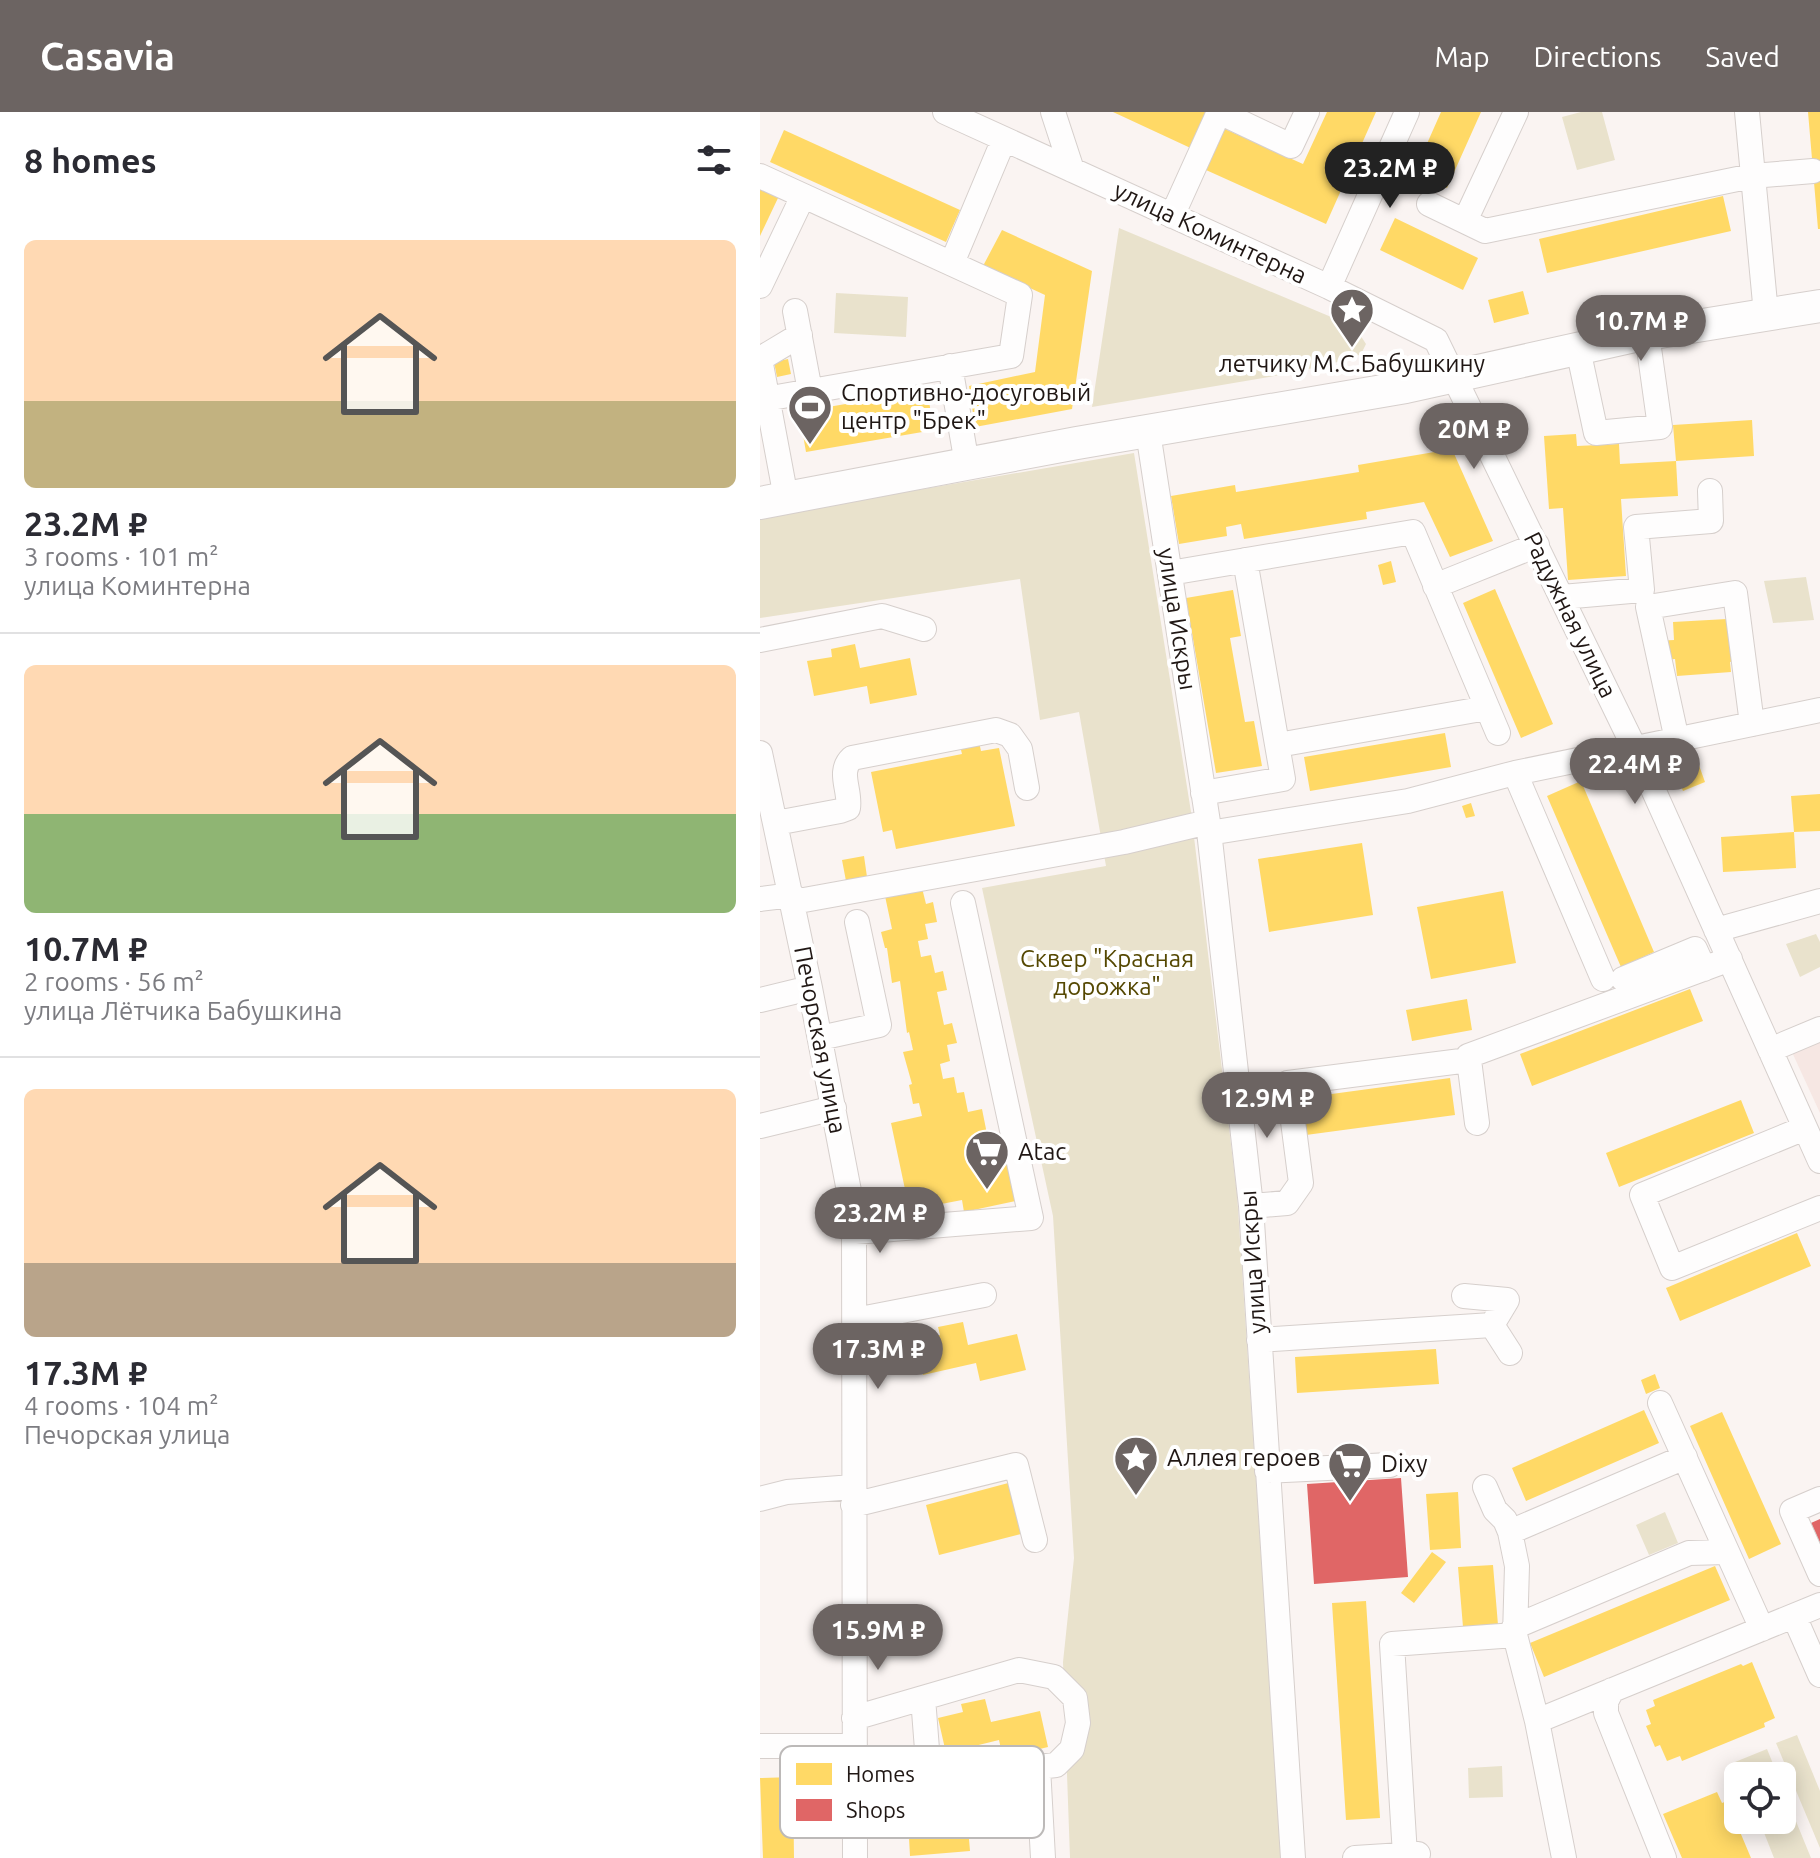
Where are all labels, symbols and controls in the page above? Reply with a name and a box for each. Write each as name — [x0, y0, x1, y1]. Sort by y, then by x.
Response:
text: Casavia — [40, 35, 175, 77]
text: Map — [1434, 41, 1490, 72]
text: Directions — [1534, 41, 1661, 72]
text: Saved — [1705, 41, 1780, 72]
icon: filters — [692, 138, 736, 182]
text: 8 homes — [24, 141, 157, 179]
pin: 23.2M ₽ — [1316, 142, 1464, 210]
text: 23.2M ₽ — [1343, 153, 1437, 182]
street label: улица Коминтерна — [1110, 176, 1311, 289]
place icon: летчику М.С.Бабушкину — [1328, 286, 1376, 349]
icon: home — [308, 292, 452, 436]
pin: 10.7M ₽ — [1567, 295, 1715, 363]
text: 10.7M ₽ — [1594, 306, 1688, 335]
place label: летчику М.С.Бабушкину — [1219, 350, 1486, 377]
place label: Спортивно-досуговый центр "Брек" — [841, 379, 1091, 434]
sports icon: Спортивно-досуговый центр "Брек" — [786, 383, 834, 446]
pin: 20M ₽ — [1418, 403, 1530, 471]
text: 20M ₽ — [1437, 414, 1511, 443]
text: 23.2M ₽ — [24, 504, 147, 542]
street label: Радужная улица — [1519, 528, 1622, 702]
text: 3 rooms · 101 m² — [24, 542, 219, 571]
street label: улица Искры — [1153, 546, 1202, 692]
text: улица Коминтерна — [24, 571, 251, 600]
icon: home — [308, 717, 452, 861]
pin: 22.4M ₽ — [1561, 738, 1709, 806]
text: 22.4M ₽ — [1588, 749, 1682, 778]
text: 10.7M ₽ — [24, 929, 147, 967]
street label: Печорская улица — [789, 944, 852, 1136]
park label: Сквер "Красная дорожка" — [1020, 945, 1194, 1000]
text: 2 rooms · 56 m² — [24, 967, 204, 996]
text: улица Лётчика Бабушкина — [24, 996, 342, 1025]
pin: 12.9M ₽ — [1193, 1072, 1341, 1140]
text: 12.9M ₽ — [1220, 1083, 1314, 1112]
supermarket icon: Atac — [963, 1128, 1011, 1191]
place label: Atac — [1018, 1138, 1066, 1165]
icon: home — [308, 1141, 452, 1285]
pin: 23.2M ₽ — [806, 1187, 954, 1255]
street label: улица Искры — [1234, 1189, 1271, 1335]
text: 23.2M ₽ — [833, 1198, 927, 1227]
pin: 17.3M ₽ — [804, 1323, 952, 1391]
text: 17.3M ₽ — [831, 1334, 925, 1363]
text: 17.3M ₽ — [24, 1353, 147, 1391]
text: 4 rooms · 104 m² — [24, 1391, 219, 1420]
text: Печорская улица — [24, 1420, 230, 1449]
place icon: Аллея героев — [1112, 1434, 1160, 1497]
supermarket icon: Dixy — [1326, 1440, 1374, 1503]
place label: Аллея героев — [1167, 1444, 1320, 1471]
place label: Dixy — [1381, 1450, 1428, 1477]
pin: 15.9M ₽ — [804, 1604, 952, 1672]
text: 15.9M ₽ — [831, 1615, 925, 1644]
legend — [780, 1746, 1044, 1838]
text: Homes — [846, 1761, 915, 1786]
map controls — [1724, 1762, 1796, 1834]
button: locate — [1724, 1762, 1796, 1834]
text: Shops — [846, 1797, 905, 1822]

